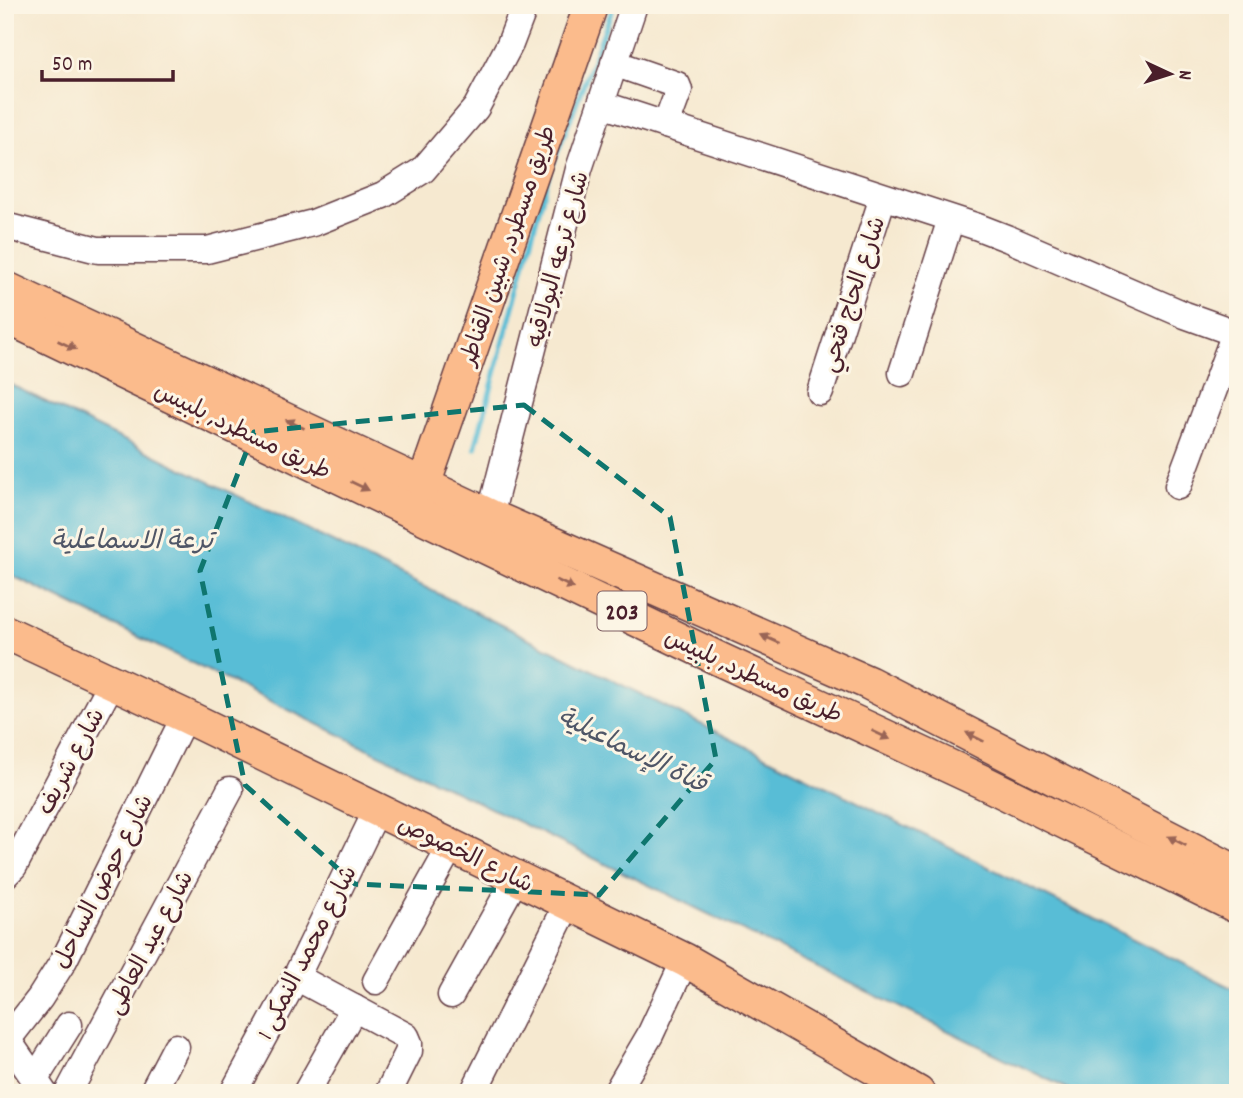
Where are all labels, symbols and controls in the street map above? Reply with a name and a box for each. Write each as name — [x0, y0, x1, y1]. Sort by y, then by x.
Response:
scale bar — [42, 38, 173, 82]
north arrow — [1134, 38, 1204, 108]
text: 50 m — [52, 51, 92, 81]
text: N — [1170, 69, 1197, 81]
street label: طريق مسطرد, شبين القناطر — [452, 121, 567, 372]
street label: شارع ترعه البولاقيه — [520, 168, 600, 352]
street label: شارع الحاج فتحي — [814, 213, 897, 378]
one-way arrow — [57, 340, 77, 351]
street label: طريق مسطرد, بلبيس — [147, 375, 336, 490]
one-way arrow — [285, 418, 305, 429]
one-way arrow — [350, 480, 370, 492]
water label: ترعة الاسماعلية — [51, 524, 217, 561]
one-way arrow — [555, 579, 576, 590]
road number: 203 — [598, 592, 646, 631]
street label: طريق مسطرد, بلبيس — [658, 622, 847, 734]
one-way arrow — [760, 633, 780, 645]
water label: قناة الإسماعيلية — [550, 700, 714, 805]
street label: شارع شريف — [30, 703, 115, 822]
one-way arrow — [871, 729, 891, 741]
one-way arrow — [965, 732, 985, 743]
street label: شارع حوض الساحل — [46, 789, 163, 976]
street label: شارع الخصوص — [391, 808, 538, 903]
one-way arrow — [1167, 836, 1187, 847]
street label: شارع محمد النمكى 1 — [250, 860, 367, 1046]
street label: شارع عبد العاطى — [99, 865, 204, 1021]

